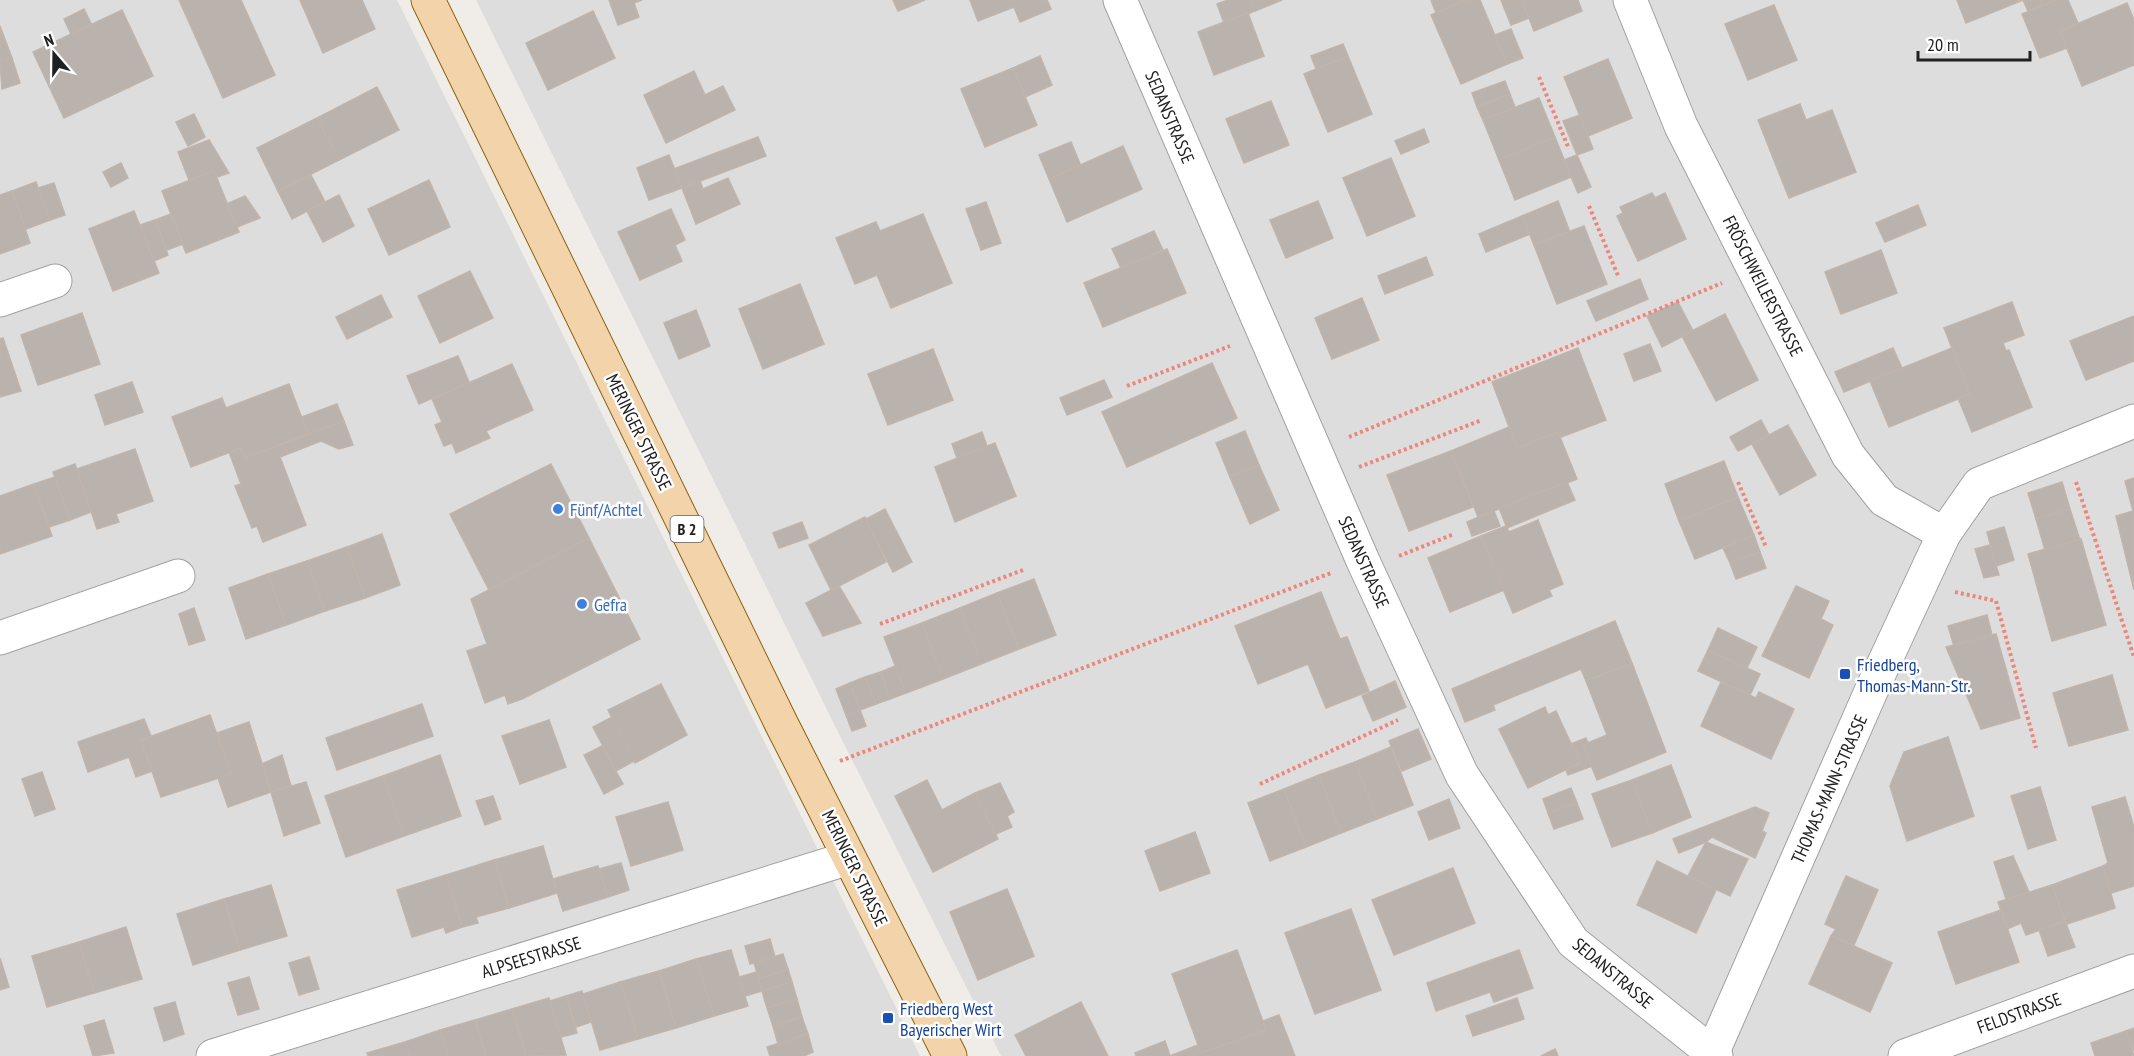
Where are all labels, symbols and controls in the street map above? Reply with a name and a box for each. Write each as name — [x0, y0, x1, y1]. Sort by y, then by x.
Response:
north arrow — [24, 24, 84, 84]
scale bar — [1918, 24, 2030, 62]
text: N — [41, 29, 56, 51]
text: 20 m — [1927, 33, 1959, 56]
street label: SEDANSTRASSE — [1140, 67, 1200, 167]
street label: FRÖSCHWEILERSTRASSE — [1718, 212, 1808, 360]
street label: MERINGER STRASSE — [601, 370, 677, 494]
place label: Fünf/Achtel — [570, 498, 643, 521]
marker: Fünf/Achtel — [551, 502, 565, 516]
street label: SEDANSTRASSE — [1333, 512, 1395, 612]
road number: B 2 — [670, 516, 704, 542]
place label: Gefra — [594, 593, 627, 616]
marker: Gefra — [575, 597, 589, 611]
place label: Friedberg, Thomas-Mann-Str. — [1857, 653, 1971, 697]
marker: Friedberg, Thomas-Mann-Str. — [1838, 667, 1852, 681]
street label: THOMAS-MANN-STRASSE — [1786, 711, 1872, 867]
street label: MERINGER STRASSE — [817, 806, 893, 930]
street label: ALPSEESTRASSE — [478, 931, 584, 983]
street label: SEDANSTRASSE — [1568, 933, 1658, 1013]
street label: FELDSTRASSE — [1974, 987, 2064, 1039]
place label: Friedberg West Bayerischer Wirt — [900, 997, 1001, 1041]
marker: Friedberg West Bayerischer Wirt — [881, 1011, 895, 1025]

